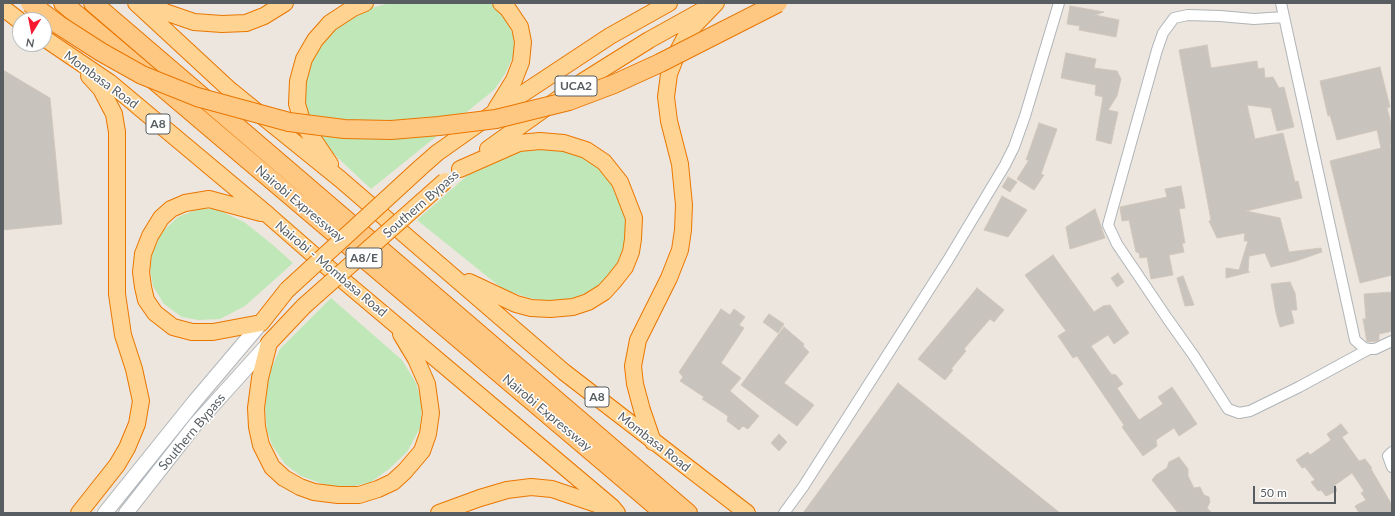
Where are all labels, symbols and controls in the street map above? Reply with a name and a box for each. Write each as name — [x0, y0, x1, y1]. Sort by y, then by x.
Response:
north arrow — [12, 12, 52, 52]
text: N — [25, 36, 35, 50]
street label: Mombasa Road — [61, 48, 141, 112]
road number: UCA2 — [555, 76, 597, 96]
road number: A8 — [146, 114, 170, 134]
street label: Nairobi Expressway — [252, 162, 348, 246]
street label: Southern Bypass — [380, 167, 462, 241]
street label: Nairobi - Mombasa Road — [272, 218, 390, 320]
road number: A8/E — [346, 248, 382, 268]
street label: Nairobi Expressway — [499, 371, 595, 455]
road number: A8 — [585, 387, 609, 407]
street label: Southern Bypass — [155, 390, 229, 474]
street label: Mombasa Road — [615, 409, 693, 475]
scale bar — [1255, 478, 1338, 504]
text: 50 m — [1260, 485, 1287, 500]

